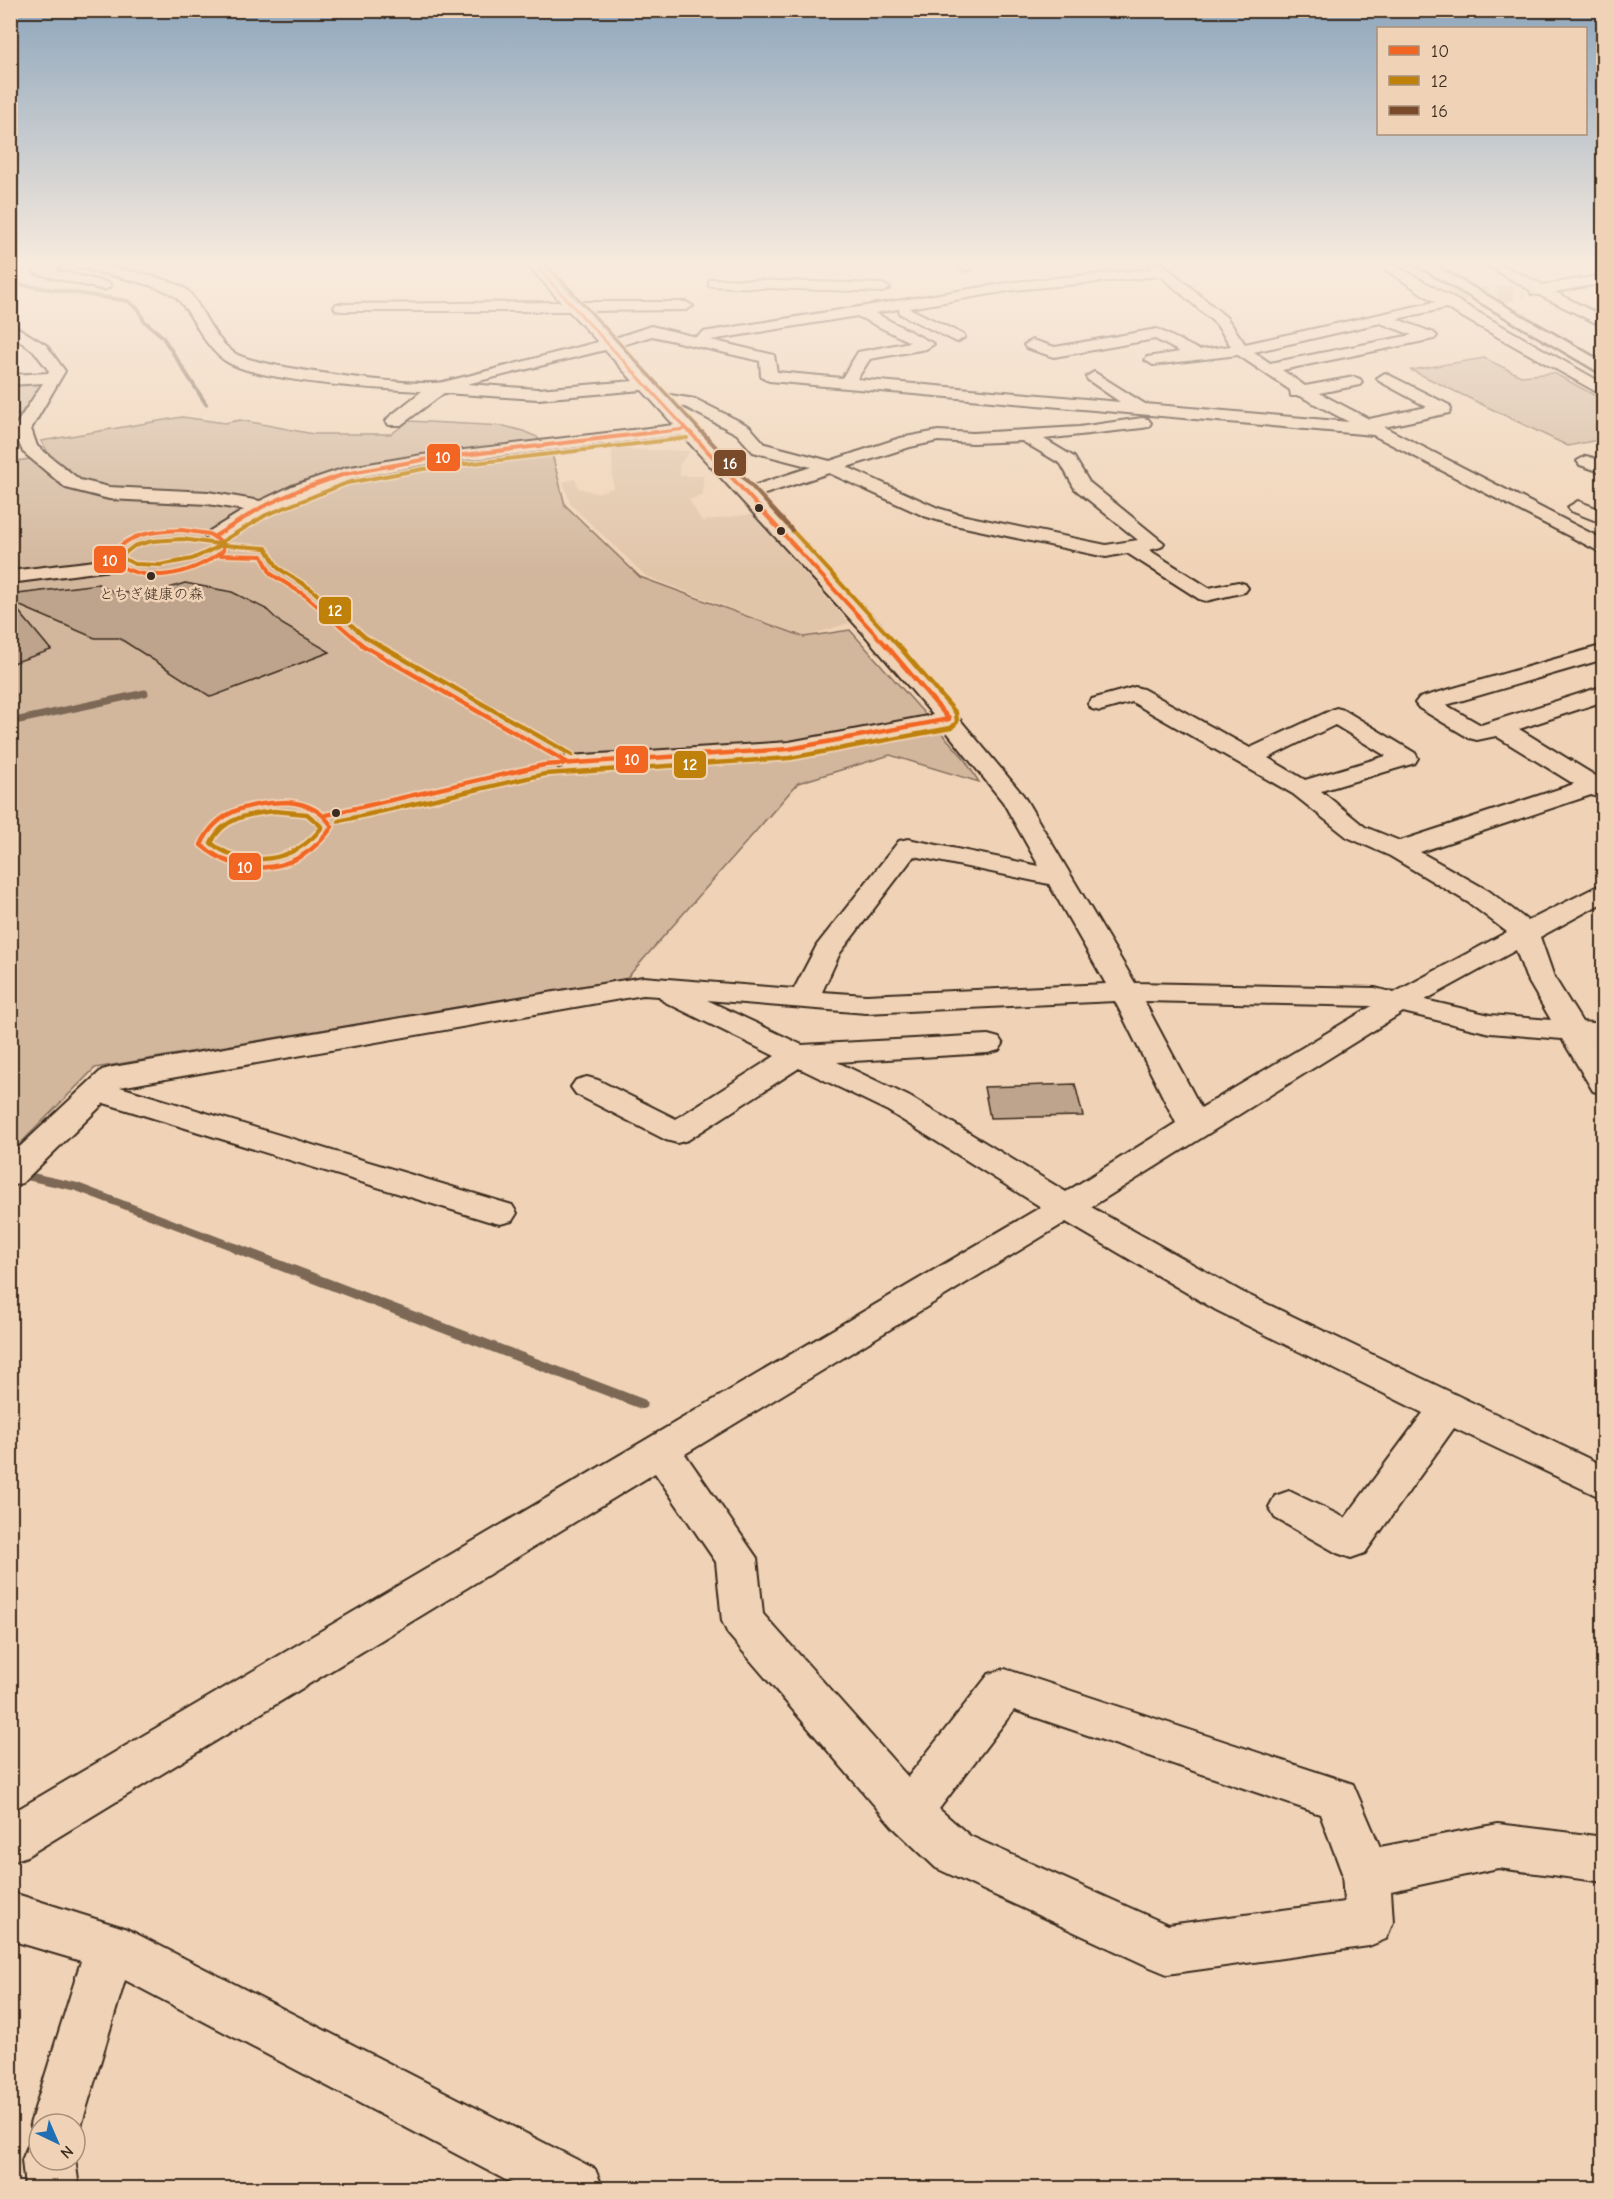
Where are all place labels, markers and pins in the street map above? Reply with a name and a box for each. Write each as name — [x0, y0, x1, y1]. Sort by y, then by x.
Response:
unlabelled marker — [753, 502, 765, 514]
unlabelled marker — [775, 525, 787, 537]
marker: とちぎ健康の森 — [145, 570, 157, 582]
place label: とちぎ健康の森 — [98, 585, 204, 603]
unlabelled marker — [330, 807, 342, 819]

